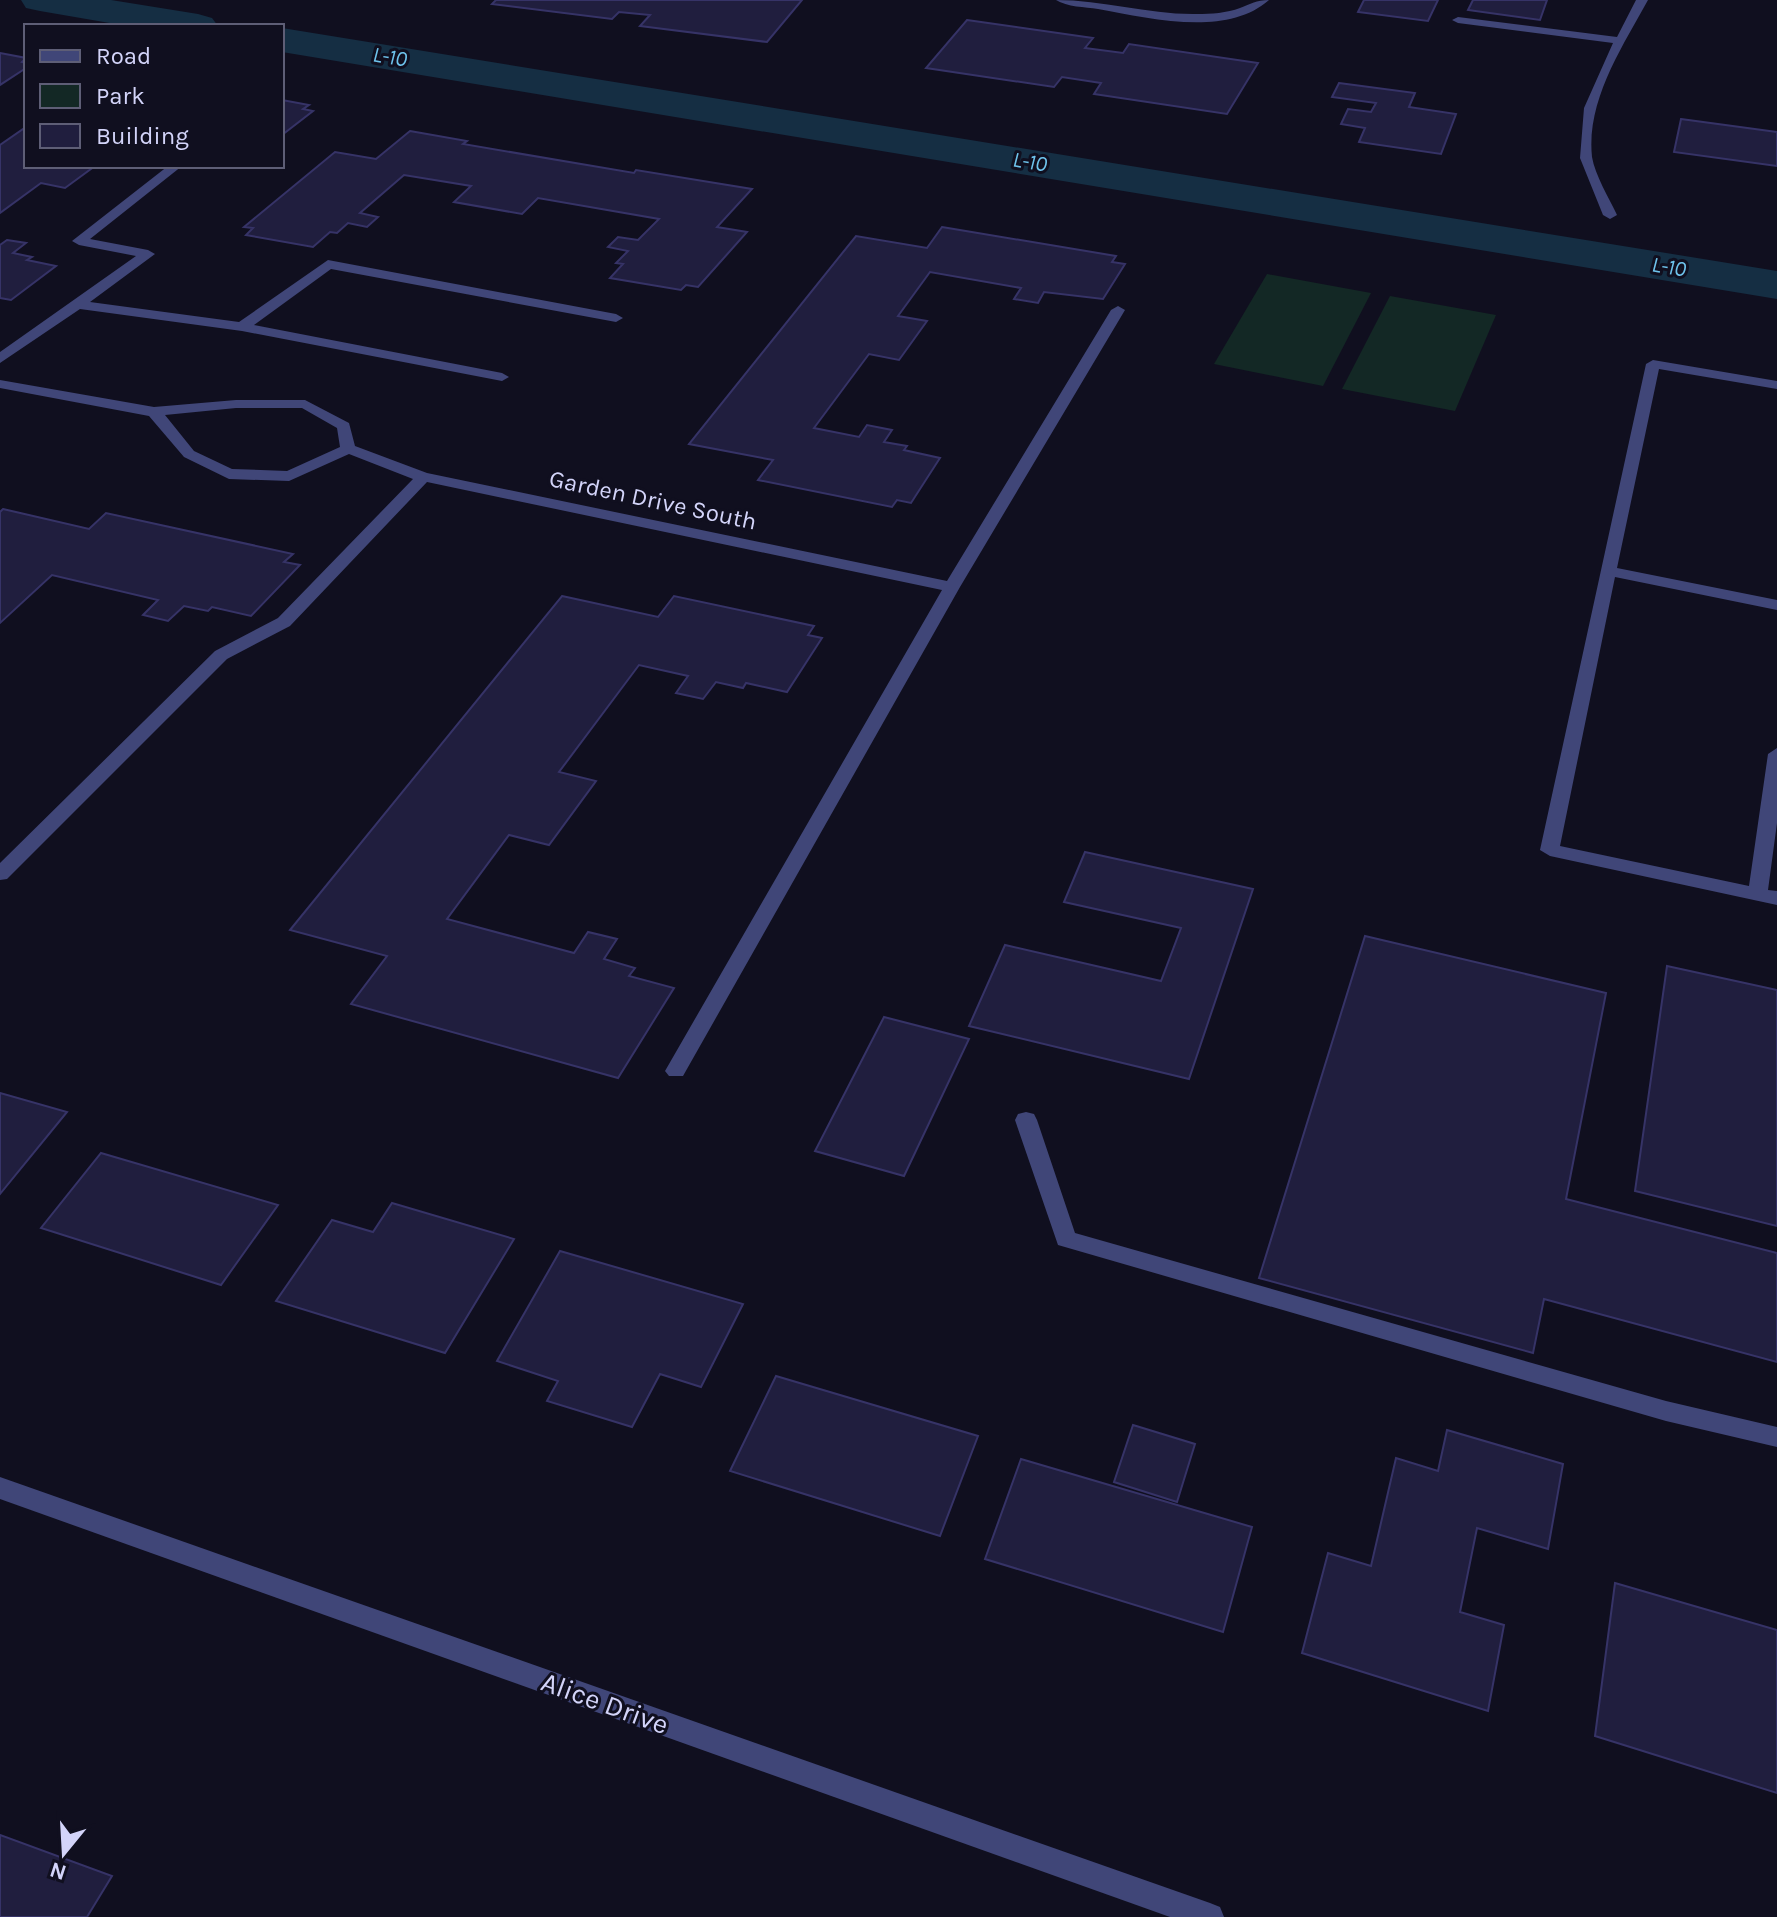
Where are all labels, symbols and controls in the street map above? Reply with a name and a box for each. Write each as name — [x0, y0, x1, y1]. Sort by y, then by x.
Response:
legend — [24, 24, 284, 168]
water label: L-10 — [371, 41, 409, 73]
text: Road — [96, 42, 151, 70]
text: Park — [96, 82, 145, 110]
text: Building — [96, 122, 189, 150]
water label: L-10 — [1011, 146, 1049, 178]
water label: L-10 — [1650, 251, 1688, 283]
street label: Garden Drive South — [547, 464, 759, 536]
street label: Alice Drive — [537, 1665, 673, 1741]
north arrow — [24, 1813, 104, 1893]
text: N — [47, 1856, 70, 1886]

